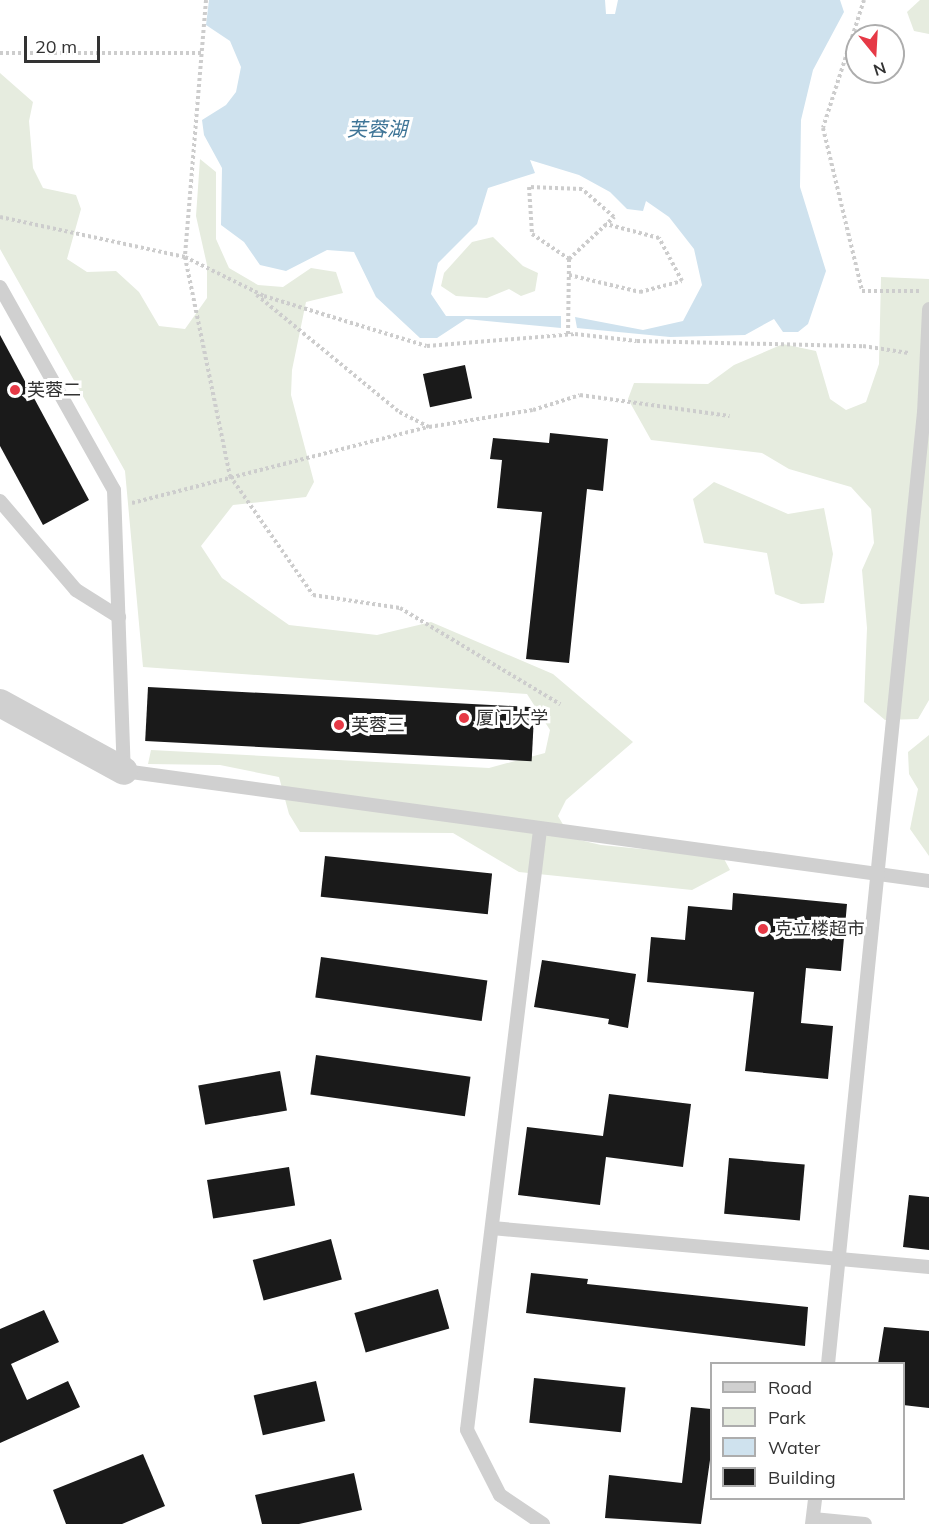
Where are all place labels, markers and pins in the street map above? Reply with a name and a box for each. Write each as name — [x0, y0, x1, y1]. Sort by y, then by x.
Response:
place label: 芙蓉二 — [27, 379, 81, 401]
marker: 芙蓉二 — [8, 383, 22, 397]
place label: 厦门大学 — [476, 707, 548, 729]
marker: 厦门大学 — [457, 711, 471, 725]
place label: 芙蓉三 — [351, 714, 405, 736]
marker: 芙蓉三 — [332, 718, 346, 732]
place label: 克立楼超市 — [775, 918, 865, 940]
marker: 克立楼超市 — [756, 922, 770, 936]

